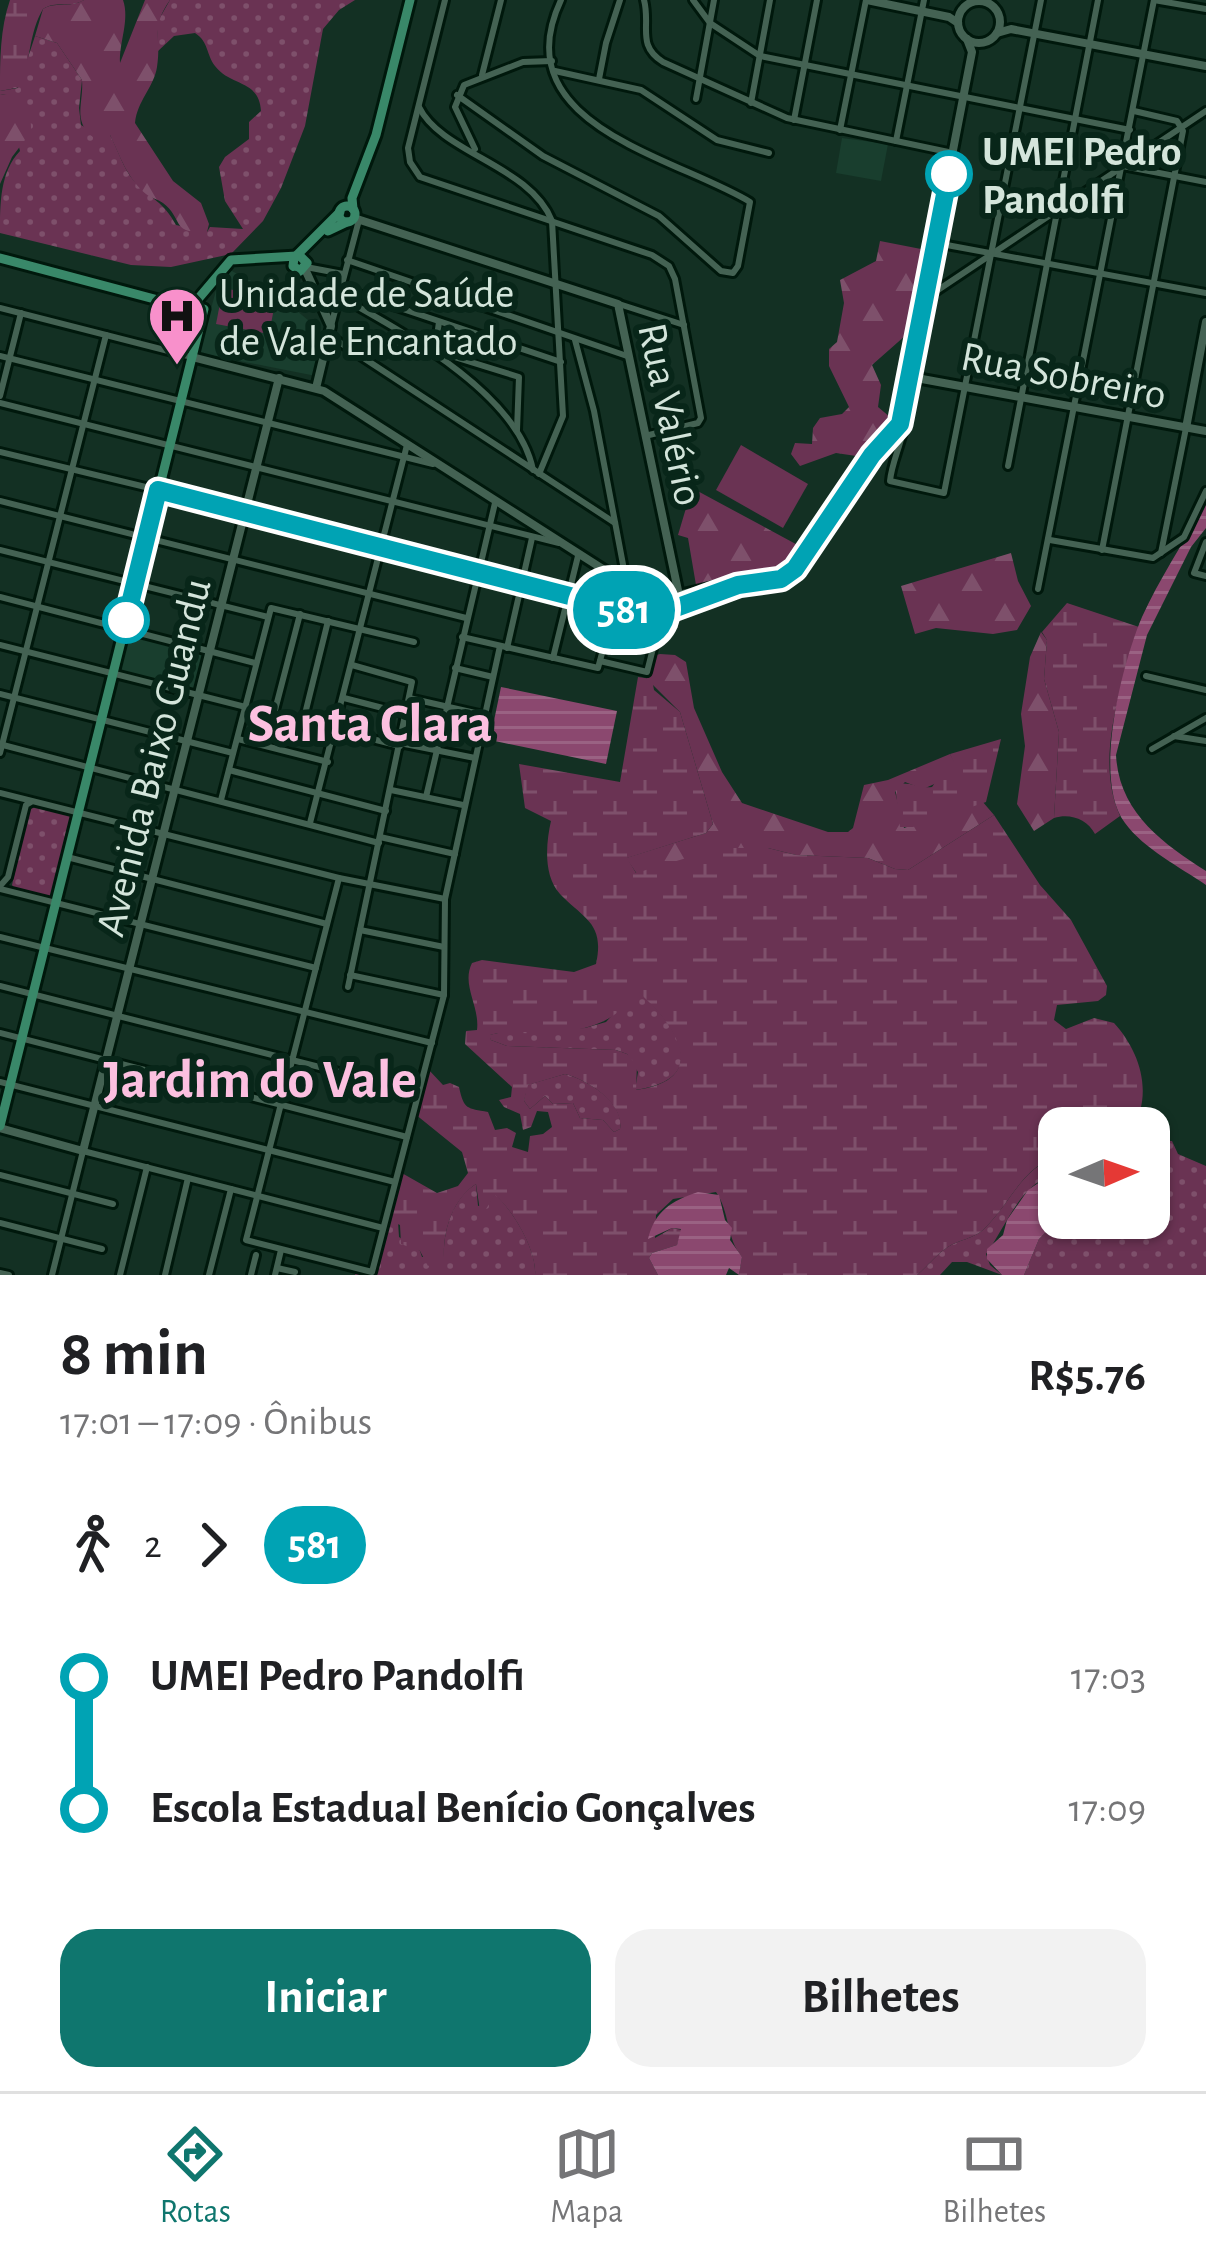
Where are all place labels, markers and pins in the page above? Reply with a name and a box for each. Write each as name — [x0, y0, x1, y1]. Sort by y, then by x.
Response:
place label: UMEI Pedro Pandolfi — [982, 131, 1182, 221]
marker: UMEI Pedro Pandolfi — [927, 152, 971, 196]
place label: Unidade de Saúde de Vale Encantado — [219, 273, 518, 363]
hospital icon: Unidade de Saúde de Vale Encantado — [146, 285, 208, 367]
unlabelled marker — [104, 598, 148, 642]

